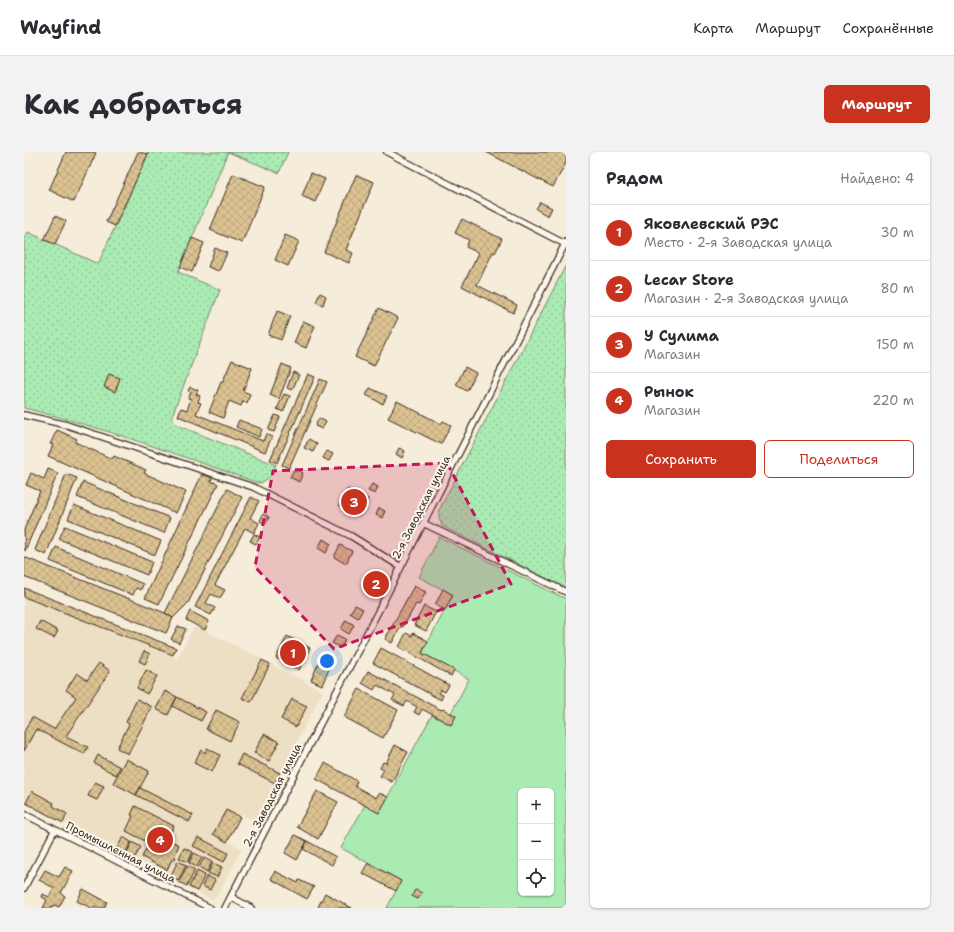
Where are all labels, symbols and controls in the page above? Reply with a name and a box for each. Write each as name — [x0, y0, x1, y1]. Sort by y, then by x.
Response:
text: Wayfind — [20, 15, 101, 40]
text: Карта — [693, 19, 733, 37]
text: Маршрут — [755, 19, 821, 37]
text: Сохранённые — [843, 19, 934, 37]
text: Как добраться — [24, 85, 243, 123]
button: Маршрут — [824, 85, 930, 123]
text: Рядом — [606, 167, 663, 189]
text: Найдено: 4 — [840, 170, 914, 187]
text: Яковлевский РЭС — [644, 214, 779, 234]
text: 1 — [616, 224, 622, 241]
text: 30 m — [880, 224, 914, 241]
text: Место · 2-я Заводская улица — [644, 234, 832, 251]
text: Lecar Store — [644, 270, 734, 290]
text: 2 — [614, 280, 624, 297]
text: 80 m — [880, 280, 914, 297]
text: Магазин · 2-я Заводская улица — [644, 290, 848, 307]
text: У Сулима — [644, 326, 719, 346]
text: 3 — [614, 336, 624, 353]
text: 150 m — [876, 336, 914, 353]
text: Магазин — [644, 346, 700, 363]
text: Рынок — [644, 382, 694, 402]
text: 4 — [614, 392, 624, 409]
text: 220 m — [872, 392, 914, 409]
text: Магазин — [644, 402, 700, 419]
button: Сохранить — [606, 440, 756, 478]
button: Поделиться — [764, 440, 914, 478]
street label: 2-я Заводская улица — [389, 453, 454, 562]
pin: 3 — [341, 487, 367, 517]
pin: 2 — [363, 569, 389, 599]
pin: 1 — [280, 638, 306, 668]
your location — [317, 651, 337, 671]
street label: 2-я Заводская улица — [240, 741, 305, 850]
map controls — [518, 788, 554, 896]
button: + — [518, 788, 554, 824]
street label: Промышленная улица — [63, 818, 178, 887]
button: − — [518, 824, 554, 860]
pin: 4 — [147, 825, 173, 855]
button: locate — [518, 860, 554, 896]

